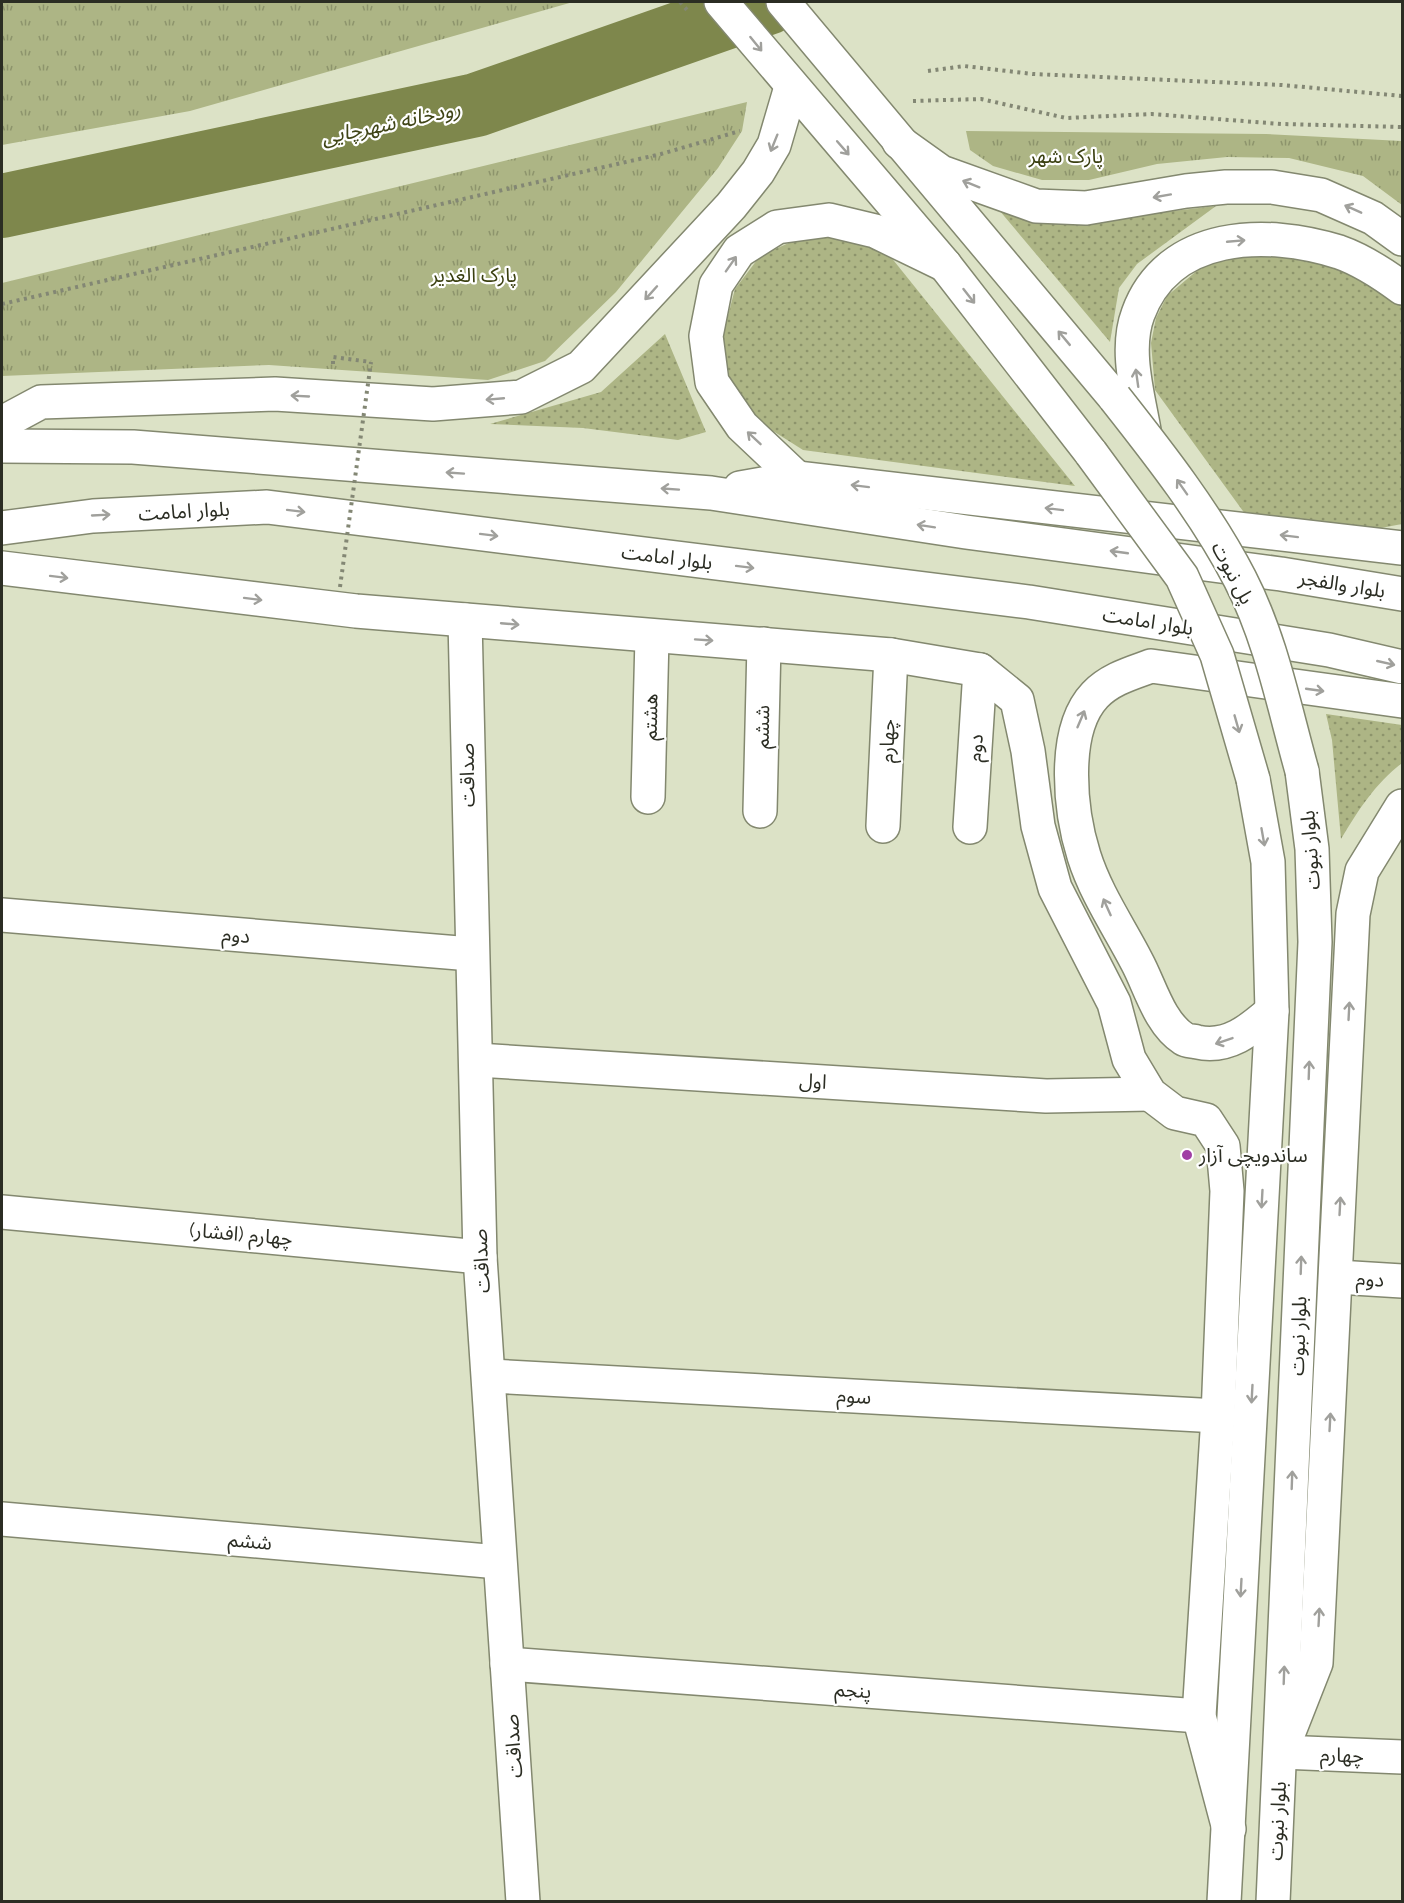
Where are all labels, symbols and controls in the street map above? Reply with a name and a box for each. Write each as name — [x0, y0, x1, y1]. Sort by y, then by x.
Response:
one-way arrow — [749, 36, 762, 52]
water label: رودخانه شهرچایی — [319, 96, 463, 151]
one-way arrow — [768, 134, 779, 152]
one-way arrow — [836, 140, 850, 155]
park label: پارک شهر — [1028, 144, 1103, 169]
one-way arrow — [963, 178, 981, 189]
one-way arrow — [1153, 190, 1172, 201]
one-way arrow — [1344, 203, 1362, 215]
one-way arrow — [1225, 235, 1245, 246]
one-way arrow — [725, 256, 737, 272]
park label: پارک الغدیر — [430, 263, 517, 288]
one-way arrow — [644, 286, 658, 301]
one-way arrow — [963, 288, 976, 304]
one-way arrow — [1057, 331, 1071, 346]
one-way arrow — [1131, 369, 1142, 389]
one-way arrow — [291, 390, 311, 401]
one-way arrow — [485, 394, 505, 405]
one-way arrow — [747, 431, 762, 445]
one-way arrow — [445, 467, 465, 478]
one-way arrow — [851, 480, 871, 491]
one-way arrow — [1176, 480, 1188, 496]
one-way arrow — [661, 484, 681, 495]
street label: بلوار امامت — [138, 497, 230, 525]
one-way arrow — [1044, 503, 1064, 514]
one-way arrow — [285, 505, 305, 516]
one-way arrow — [91, 510, 111, 521]
one-way arrow — [916, 520, 936, 531]
one-way arrow — [479, 529, 499, 540]
one-way arrow — [1280, 530, 1300, 541]
street label: پل نبوت — [1206, 538, 1259, 609]
street label: بلوار امامت — [620, 540, 714, 574]
one-way arrow — [1109, 547, 1129, 558]
one-way arrow — [735, 561, 755, 572]
street label: بلوار والفجر — [1296, 565, 1387, 603]
one-way arrow — [49, 571, 69, 582]
one-way arrow — [243, 594, 262, 605]
street label: بلوار امامت — [1101, 602, 1195, 640]
one-way arrow — [499, 619, 519, 630]
one-way arrow — [694, 635, 714, 646]
one-way arrow — [1376, 658, 1396, 669]
one-way arrow — [1305, 685, 1325, 696]
street label: هشتم — [638, 693, 665, 741]
street label: ششم — [750, 705, 777, 749]
one-way arrow — [1076, 710, 1087, 729]
one-way arrow — [1232, 714, 1243, 733]
street label: چهارم — [874, 719, 903, 763]
street label: دوم — [962, 733, 991, 763]
street label: صداقت — [454, 743, 480, 807]
street label: بلوار نبوت — [1295, 809, 1325, 891]
one-way arrow — [1258, 826, 1269, 846]
one-way arrow — [1101, 898, 1113, 916]
street label: دوم — [221, 922, 251, 951]
one-way arrow — [1344, 1002, 1355, 1022]
one-way arrow — [1215, 1037, 1233, 1048]
one-way arrow — [1304, 1060, 1315, 1080]
street label: اول — [798, 1068, 828, 1094]
place label: ساندویچی آزار — [1198, 1143, 1308, 1168]
marker: ساندویچی آزار — [1180, 1148, 1194, 1162]
one-way arrow — [1257, 1188, 1268, 1208]
one-way arrow — [1335, 1197, 1346, 1217]
street label: چهارم (افشار) — [188, 1218, 294, 1253]
street label: صداقت — [467, 1228, 495, 1294]
one-way arrow — [1296, 1255, 1307, 1275]
street label: دوم — [1355, 1266, 1385, 1295]
street label: بلوار نبوت — [1285, 1296, 1311, 1376]
street label: سوم — [836, 1383, 872, 1412]
one-way arrow — [1246, 1383, 1257, 1403]
one-way arrow — [1324, 1412, 1335, 1432]
one-way arrow — [1286, 1471, 1298, 1491]
street label: ششم — [227, 1527, 273, 1558]
one-way arrow — [1236, 1578, 1247, 1598]
one-way arrow — [1314, 1607, 1325, 1627]
one-way arrow — [1278, 1666, 1289, 1686]
street label: پنجم — [834, 1677, 872, 1706]
street label: صداقت — [499, 1713, 527, 1779]
street label: چهارم — [1320, 1742, 1364, 1771]
street label: بلوار نبوت — [1263, 1781, 1291, 1861]

